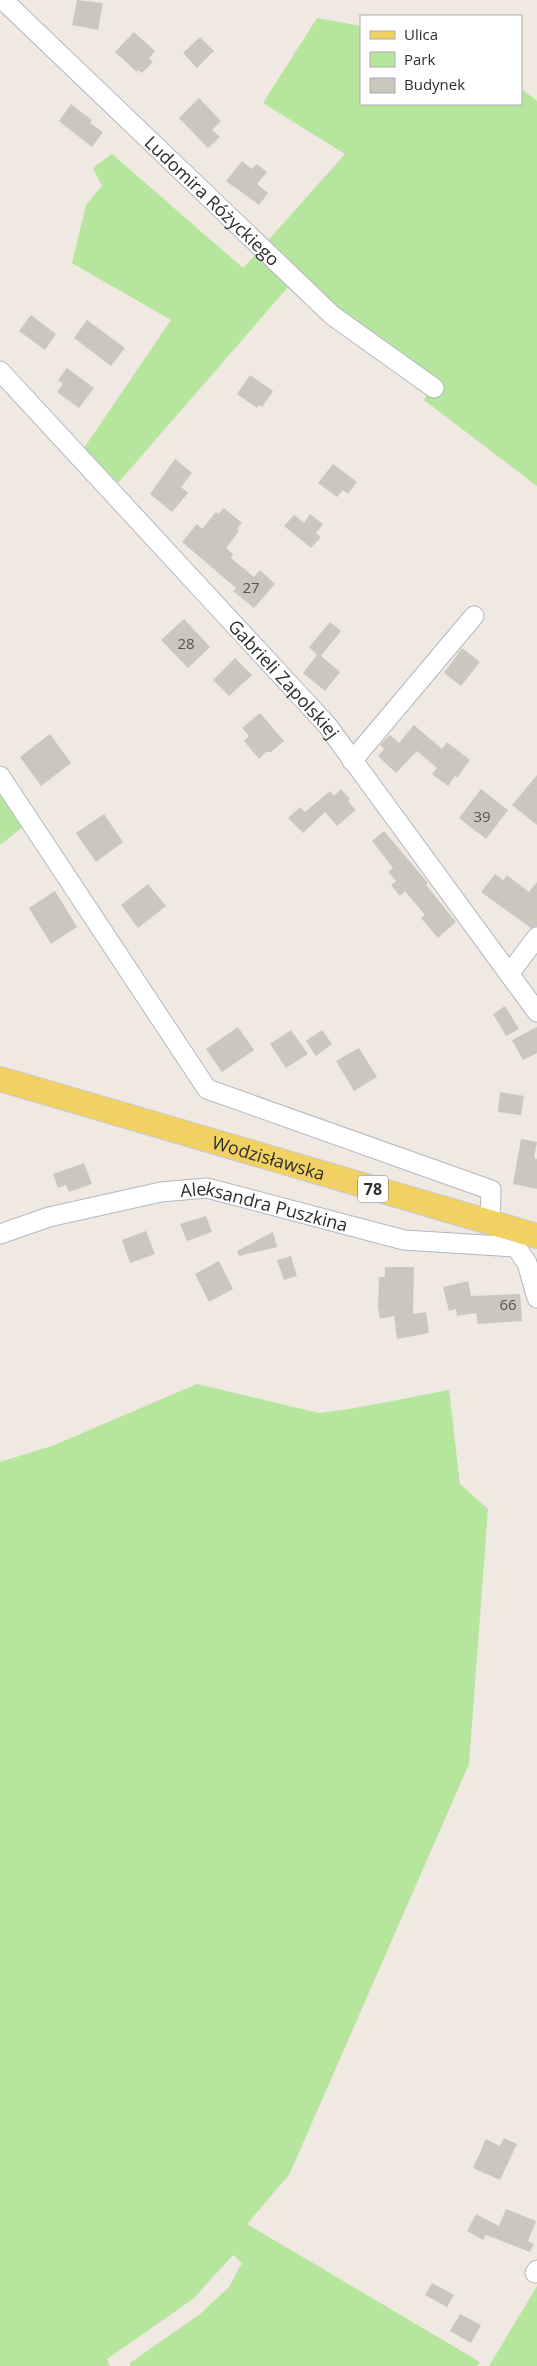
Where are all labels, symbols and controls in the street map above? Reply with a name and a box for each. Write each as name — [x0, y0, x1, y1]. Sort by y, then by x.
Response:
legend — [360, 15, 522, 105]
text: Ulica — [404, 24, 438, 44]
text: Park — [404, 49, 435, 69]
text: Budynek — [404, 74, 465, 94]
street label: Ludomira Różyckiego — [140, 130, 285, 271]
house number: 27 — [242, 577, 260, 597]
street label: Gabrieli Zapolskiej — [223, 614, 345, 743]
house number: 28 — [177, 633, 195, 653]
house number: 39 — [473, 806, 491, 826]
street label: Wodzisławska — [209, 1130, 328, 1185]
street label: Aleksandra Puszkina — [179, 1176, 351, 1237]
road number: 78 — [358, 1176, 388, 1202]
house number: 66 — [499, 1294, 517, 1314]

